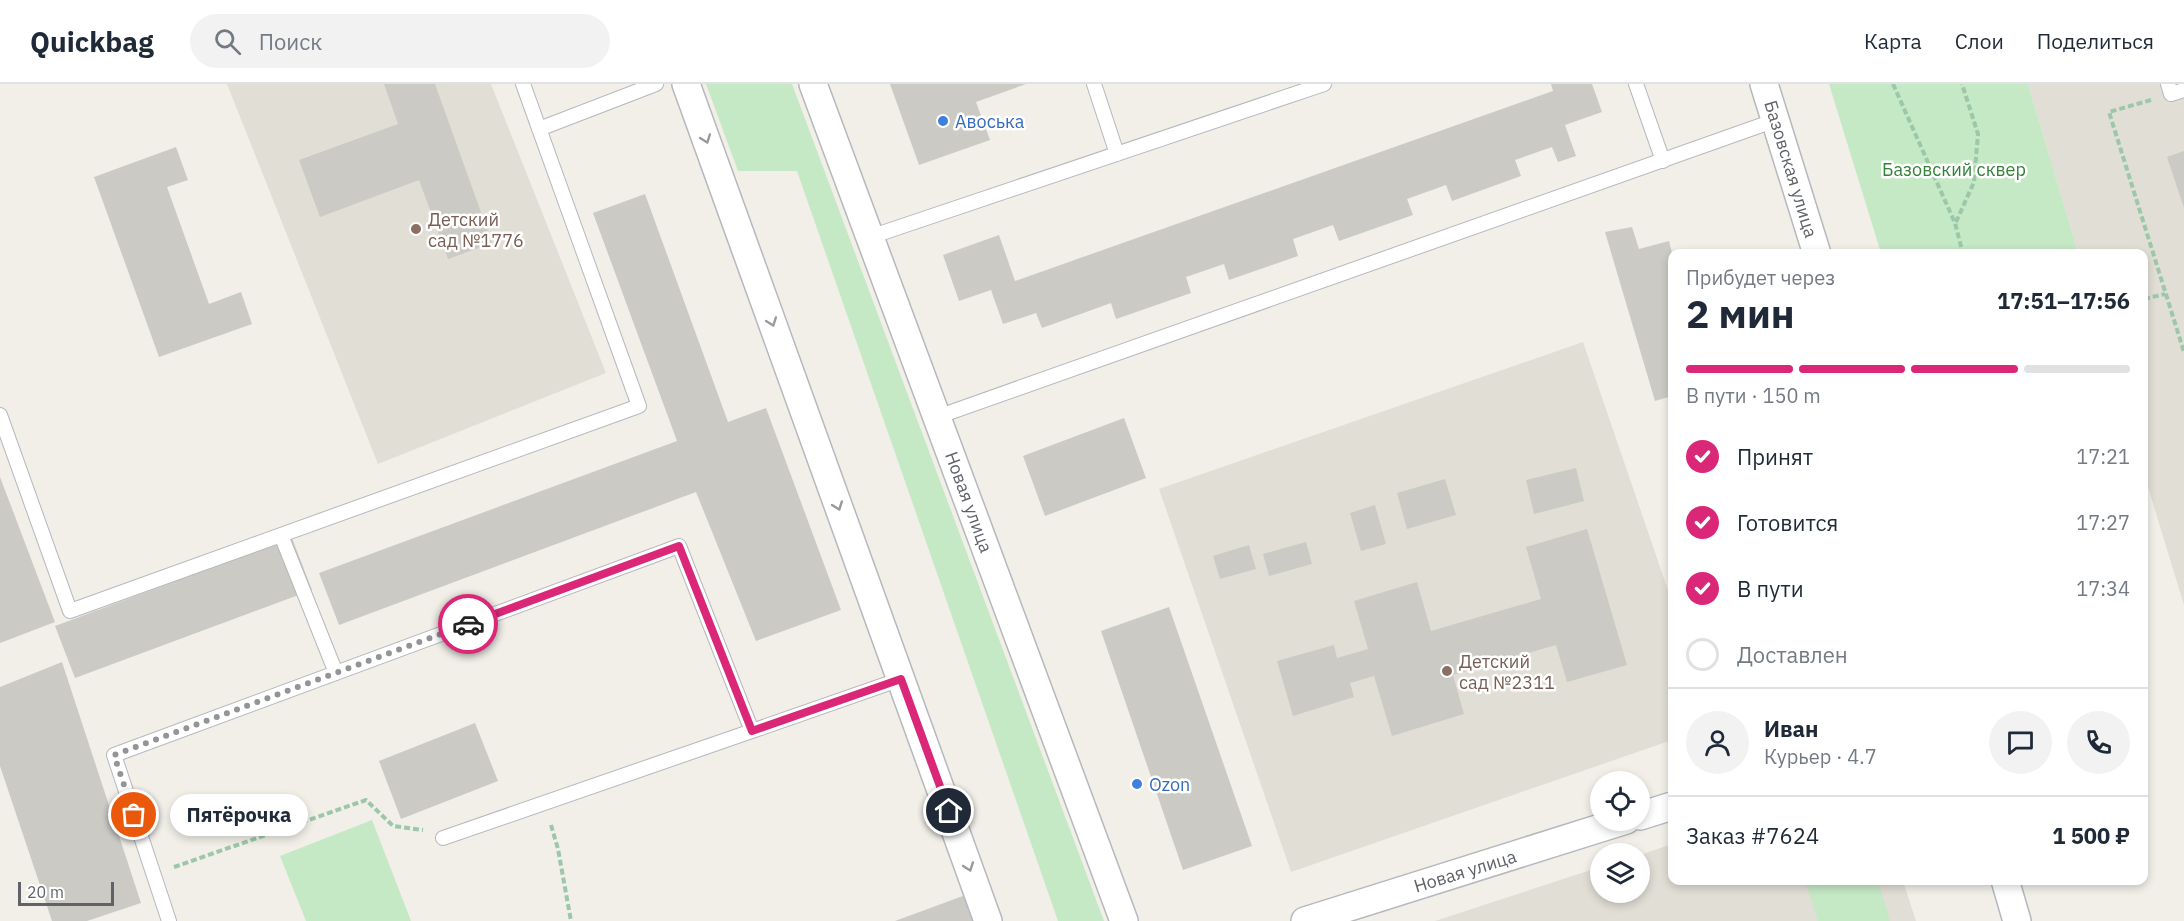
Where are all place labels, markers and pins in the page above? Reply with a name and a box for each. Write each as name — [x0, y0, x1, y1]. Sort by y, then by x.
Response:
place label: Авоська — [955, 110, 1025, 133]
marker: Авоська — [936, 114, 950, 128]
place label: Детский сад №1776 — [428, 208, 524, 252]
marker: Детский сад №1776 — [409, 222, 423, 236]
place label: Детский сад №2311 — [1459, 650, 1555, 694]
marker: Детский сад №2311 — [1440, 664, 1454, 678]
place label: Ozon — [1149, 773, 1190, 796]
marker: Ozon — [1130, 777, 1144, 791]
pin — [923, 785, 974, 836]
pin — [108, 789, 159, 840]
callout: Пятёрочка — [170, 794, 308, 836]

